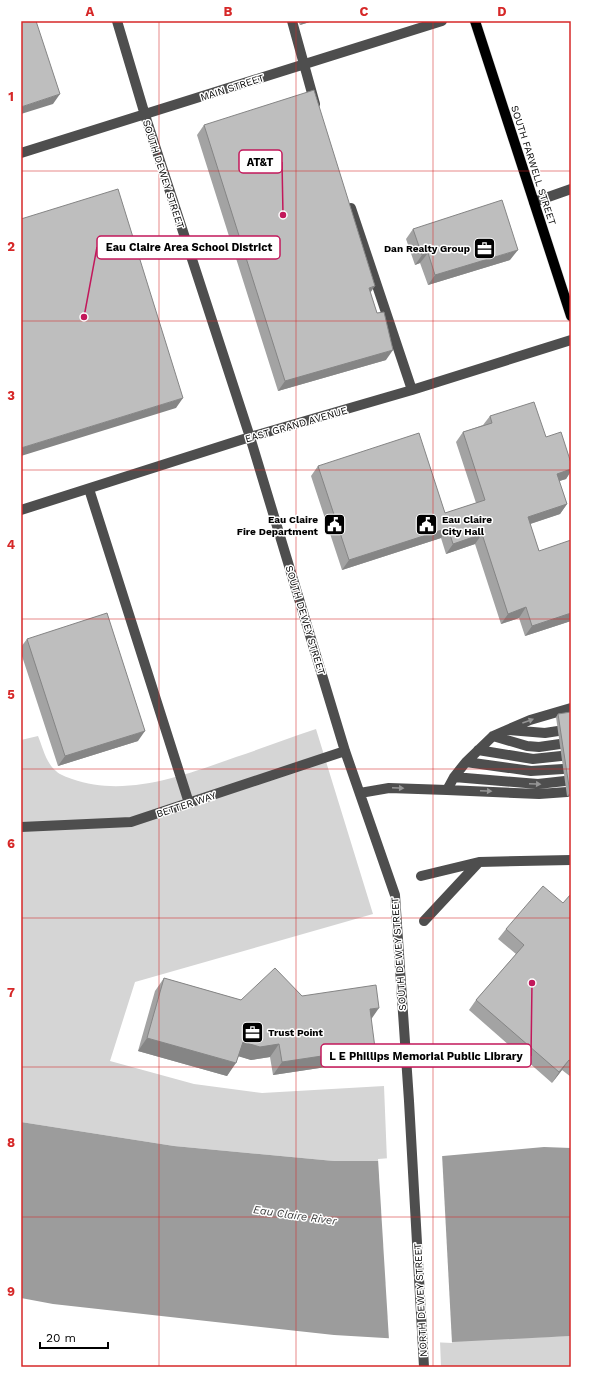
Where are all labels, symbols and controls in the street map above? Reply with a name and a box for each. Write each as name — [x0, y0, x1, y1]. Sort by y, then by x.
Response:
text: A — [86, 4, 95, 19]
text: B — [224, 4, 233, 19]
text: C — [360, 4, 369, 19]
text: D — [497, 4, 507, 19]
street label: MAIN STREET — [199, 72, 265, 103]
text: 1 — [8, 89, 14, 104]
street label: SOUTH FARWELL STREET — [509, 104, 558, 226]
street label: SOUTH DEWEY STREET — [141, 118, 186, 230]
callout: AT&T — [239, 150, 282, 173]
text: AT&T — [247, 156, 273, 169]
office icon: Dan Realty Group — [472, 235, 498, 261]
callout: Eau Claire Area School District — [97, 236, 280, 259]
text: 2 — [7, 239, 15, 254]
text: Eau Claire Area School District — [106, 241, 272, 254]
place label: Dan Realty Group — [384, 243, 470, 254]
text: 3 — [7, 388, 15, 403]
street label: EAST GRAND AVENUE — [244, 405, 349, 444]
public building icon: Eau Claire Fire Department — [321, 512, 347, 538]
public building icon: Eau Claire City Hall — [414, 512, 440, 538]
place label: Eau Claire Fire Department — [237, 514, 319, 537]
place label: Eau Claire City Hall — [442, 514, 492, 537]
text: 4 — [7, 537, 16, 552]
street label: SOUTH DEWEY STREET — [284, 564, 327, 676]
text: 5 — [7, 687, 15, 702]
one-way arrow — [523, 718, 535, 724]
one-way arrow — [529, 780, 541, 787]
one-way arrow — [392, 785, 405, 791]
one-way arrow — [480, 788, 492, 795]
street label: BETTER WAY — [155, 790, 218, 819]
text: 6 — [7, 836, 15, 851]
street label: SOUTH DEWEY STREET — [389, 897, 408, 1011]
text: 7 — [7, 985, 15, 1000]
office icon: Trust Point — [240, 1019, 266, 1045]
place label: Trust Point — [268, 1027, 324, 1038]
callout: L E Phillips Memorial Public Library — [321, 1044, 531, 1067]
text: L E Phillips Memorial Public Library — [329, 1050, 523, 1063]
text: 8 — [7, 1135, 15, 1150]
water label: Eau Claire River — [252, 1203, 338, 1228]
street label: NORTH DEWEY STREET — [412, 1243, 429, 1357]
text: 9 — [7, 1284, 15, 1299]
scale bar — [40, 1324, 108, 1350]
text: 20 m — [46, 1331, 76, 1345]

